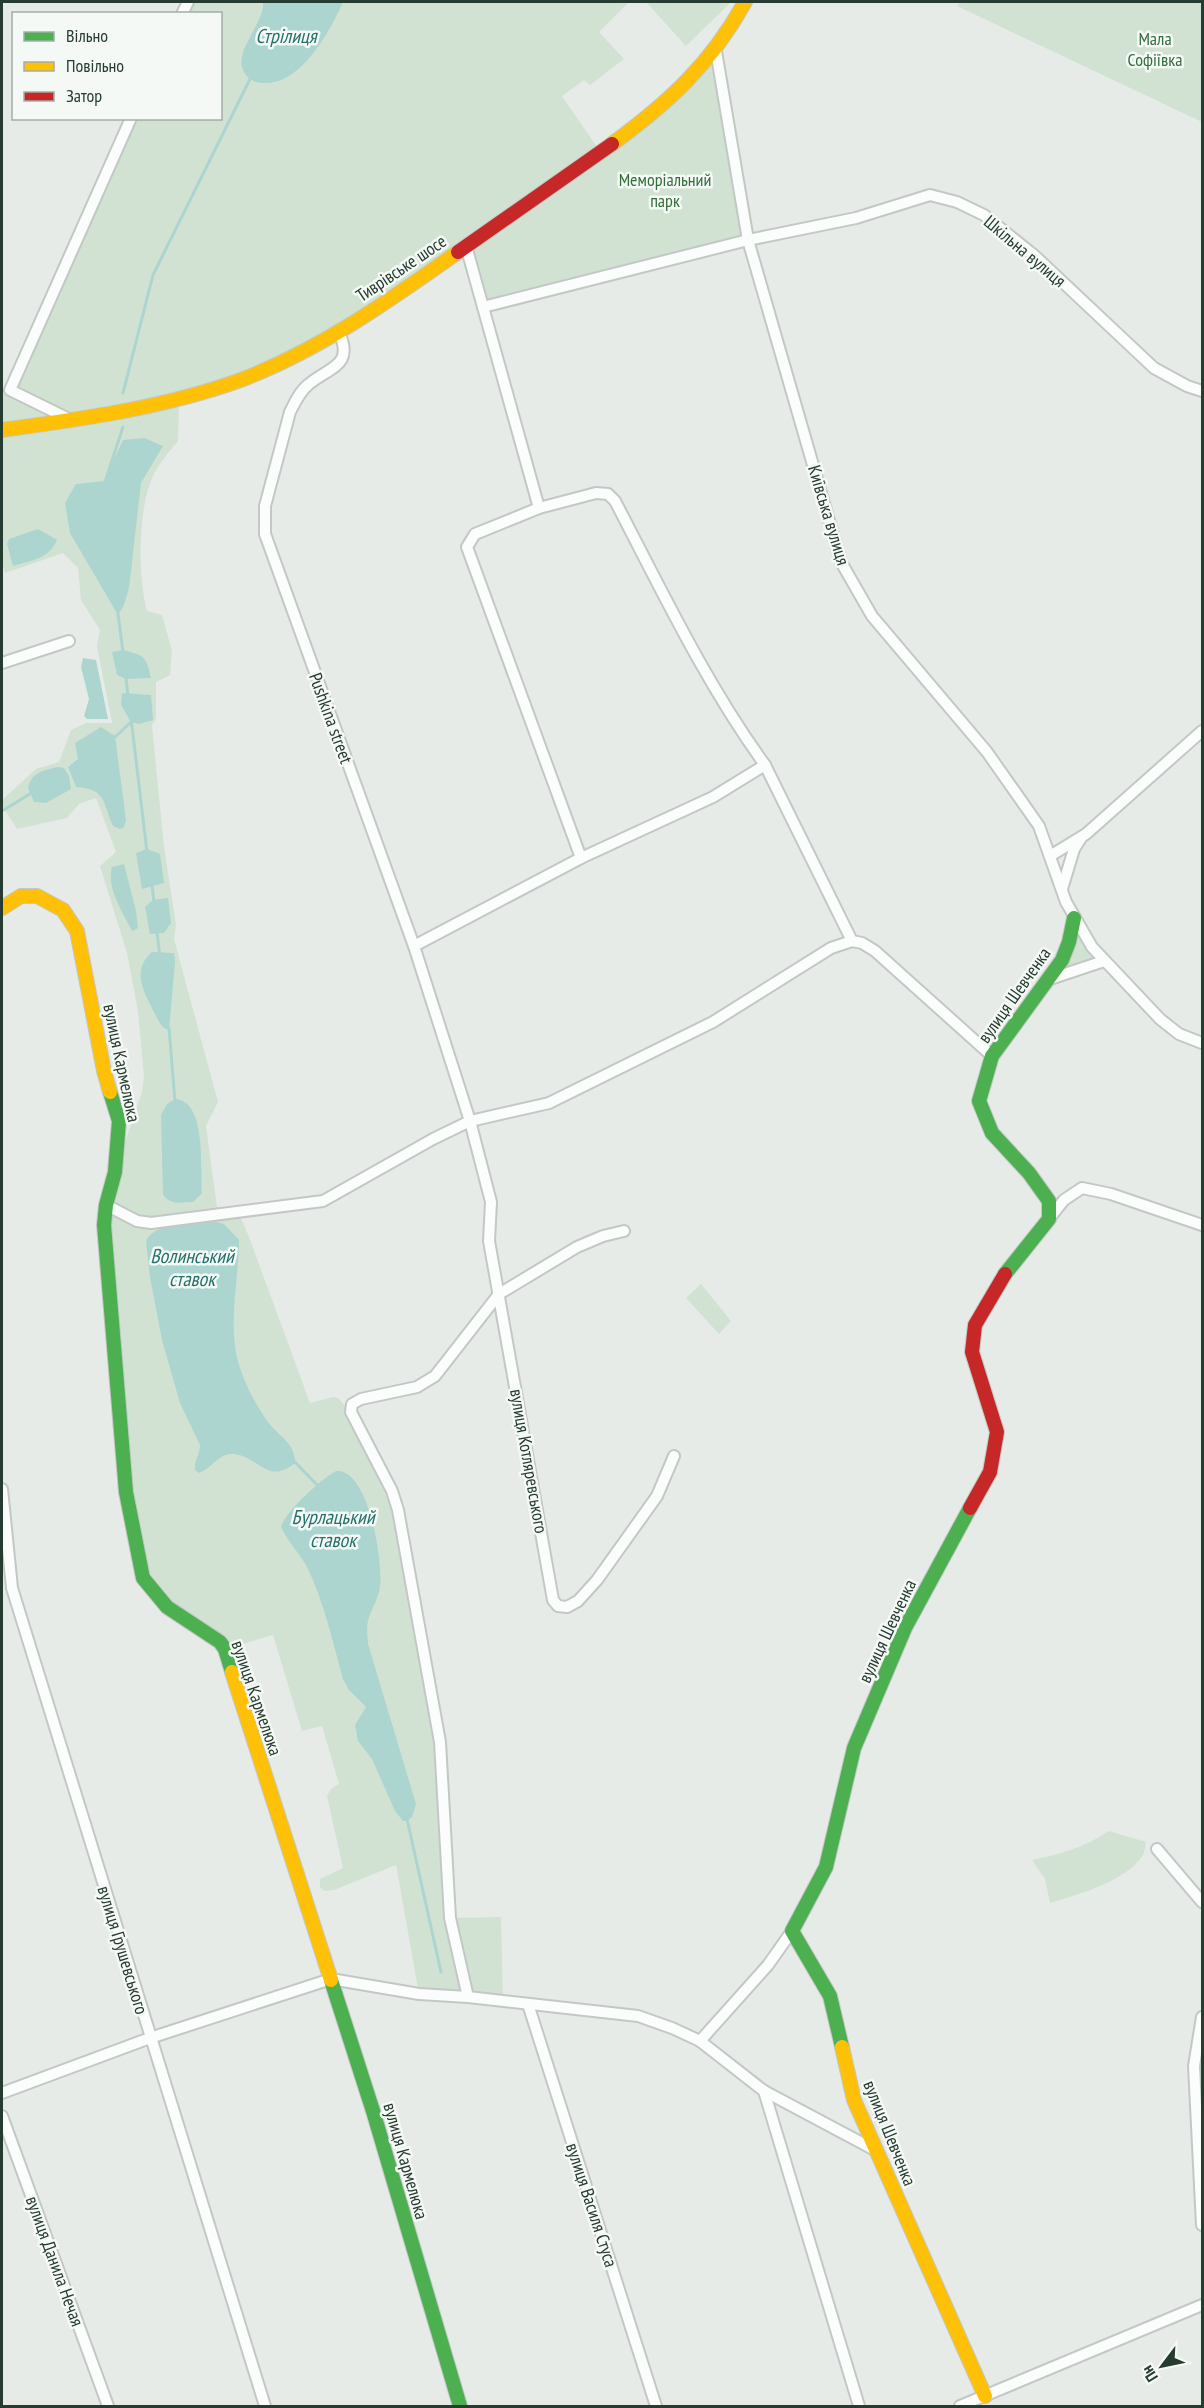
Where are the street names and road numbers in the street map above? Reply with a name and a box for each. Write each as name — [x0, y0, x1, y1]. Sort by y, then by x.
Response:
street label: Шкільна вулиця — [979, 210, 1071, 292]
street label: Тиврівське шосе — [352, 229, 450, 307]
street label: Київська вулиця — [803, 462, 855, 568]
street label: Pushkina street — [304, 669, 358, 767]
street label: вулиця Шевченка — [973, 943, 1055, 1047]
street label: вулиця Кармелюка — [98, 1002, 146, 1124]
street label: вулиця Котляревського — [505, 1387, 553, 1535]
street label: вулиця Шевченка — [853, 1576, 921, 1686]
street label: вулиця Кармелюка — [227, 1637, 287, 1759]
street label: вулиця Грушевського — [93, 1883, 154, 2017]
street label: вулиця Шевченка — [858, 2077, 922, 2189]
street label: вулиця Кармелюка — [378, 2100, 434, 2222]
street label: вулиця Василя Стуса — [561, 2140, 623, 2270]
street label: вулиця Данила Нечая — [21, 2193, 89, 2329]

